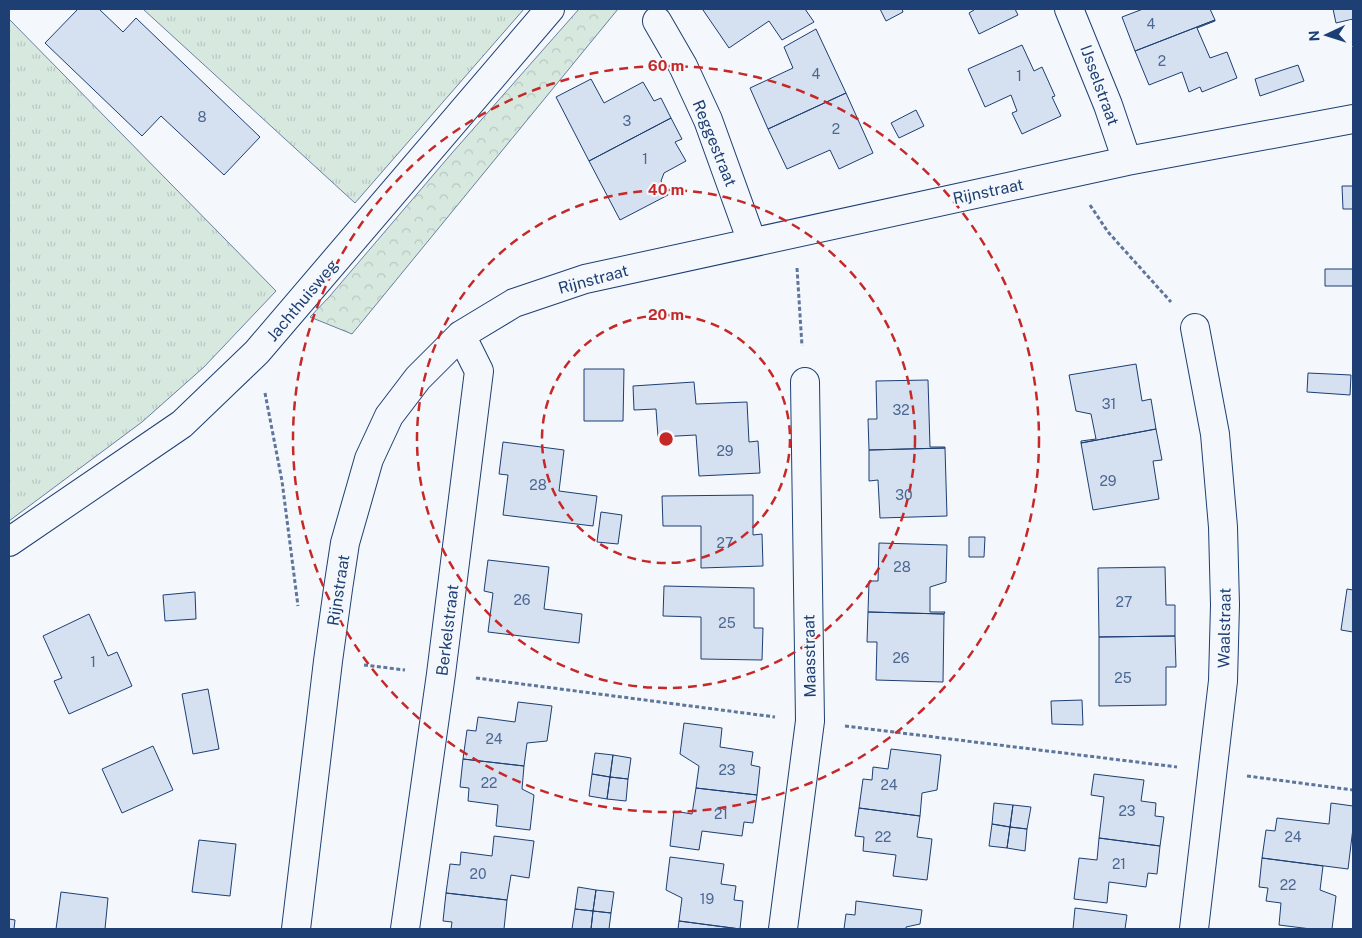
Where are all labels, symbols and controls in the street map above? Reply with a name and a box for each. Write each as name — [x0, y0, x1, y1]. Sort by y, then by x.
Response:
north arrow — [1302, 10, 1352, 60]
house number: 4 — [1147, 16, 1156, 32]
text: N — [1306, 30, 1322, 42]
street label: IJsselstraat — [1076, 42, 1123, 128]
house number: 2 — [1158, 53, 1166, 69]
text: 60 m — [648, 57, 684, 74]
house number: 4 — [812, 66, 821, 82]
house number: 1 — [1016, 68, 1022, 84]
street label: Reggestraat — [689, 97, 741, 189]
house number: 8 — [197, 109, 207, 125]
house number: 3 — [623, 113, 632, 129]
house number: 2 — [832, 121, 840, 137]
house number: 1 — [642, 151, 648, 167]
street label: Rijnstraat — [951, 175, 1025, 208]
text: 40 m — [648, 181, 684, 198]
street label: Jachthuisweg — [263, 256, 342, 345]
street label: Rijnstraat — [556, 261, 630, 298]
text: 20 m — [648, 306, 684, 323]
house number: 31 — [1102, 396, 1116, 412]
house number: 32 — [892, 402, 910, 418]
centre of rings — [657, 430, 675, 448]
house number: 29 — [716, 443, 734, 459]
house number: 29 — [1099, 473, 1117, 489]
house number: 28 — [529, 477, 547, 493]
house number: 30 — [895, 487, 913, 503]
house number: 27 — [717, 535, 733, 551]
street label: Rijnstraat — [323, 553, 353, 627]
house number: 28 — [893, 559, 911, 575]
street label: Berkelstraat — [432, 583, 463, 677]
street label: Waalstraat — [1214, 588, 1235, 668]
house number: 26 — [513, 592, 531, 608]
house number: 27 — [1116, 594, 1132, 610]
street label: Maasstraat — [799, 614, 820, 698]
house number: 25 — [718, 615, 736, 631]
house number: 26 — [892, 650, 910, 666]
house number: 1 — [90, 654, 96, 670]
house number: 25 — [1114, 670, 1132, 686]
house number: 24 — [485, 731, 503, 747]
house number: 23 — [718, 762, 736, 778]
house number: 22 — [481, 775, 497, 791]
house number: 24 — [880, 777, 898, 793]
house number: 23 — [1118, 803, 1136, 819]
house number: 21 — [714, 806, 728, 822]
house number: 22 — [875, 829, 891, 845]
house number: 24 — [1284, 829, 1302, 845]
house number: 21 — [1112, 856, 1126, 872]
house number: 20 — [470, 866, 486, 882]
house number: 22 — [1280, 877, 1296, 893]
house number: 19 — [700, 891, 714, 907]

